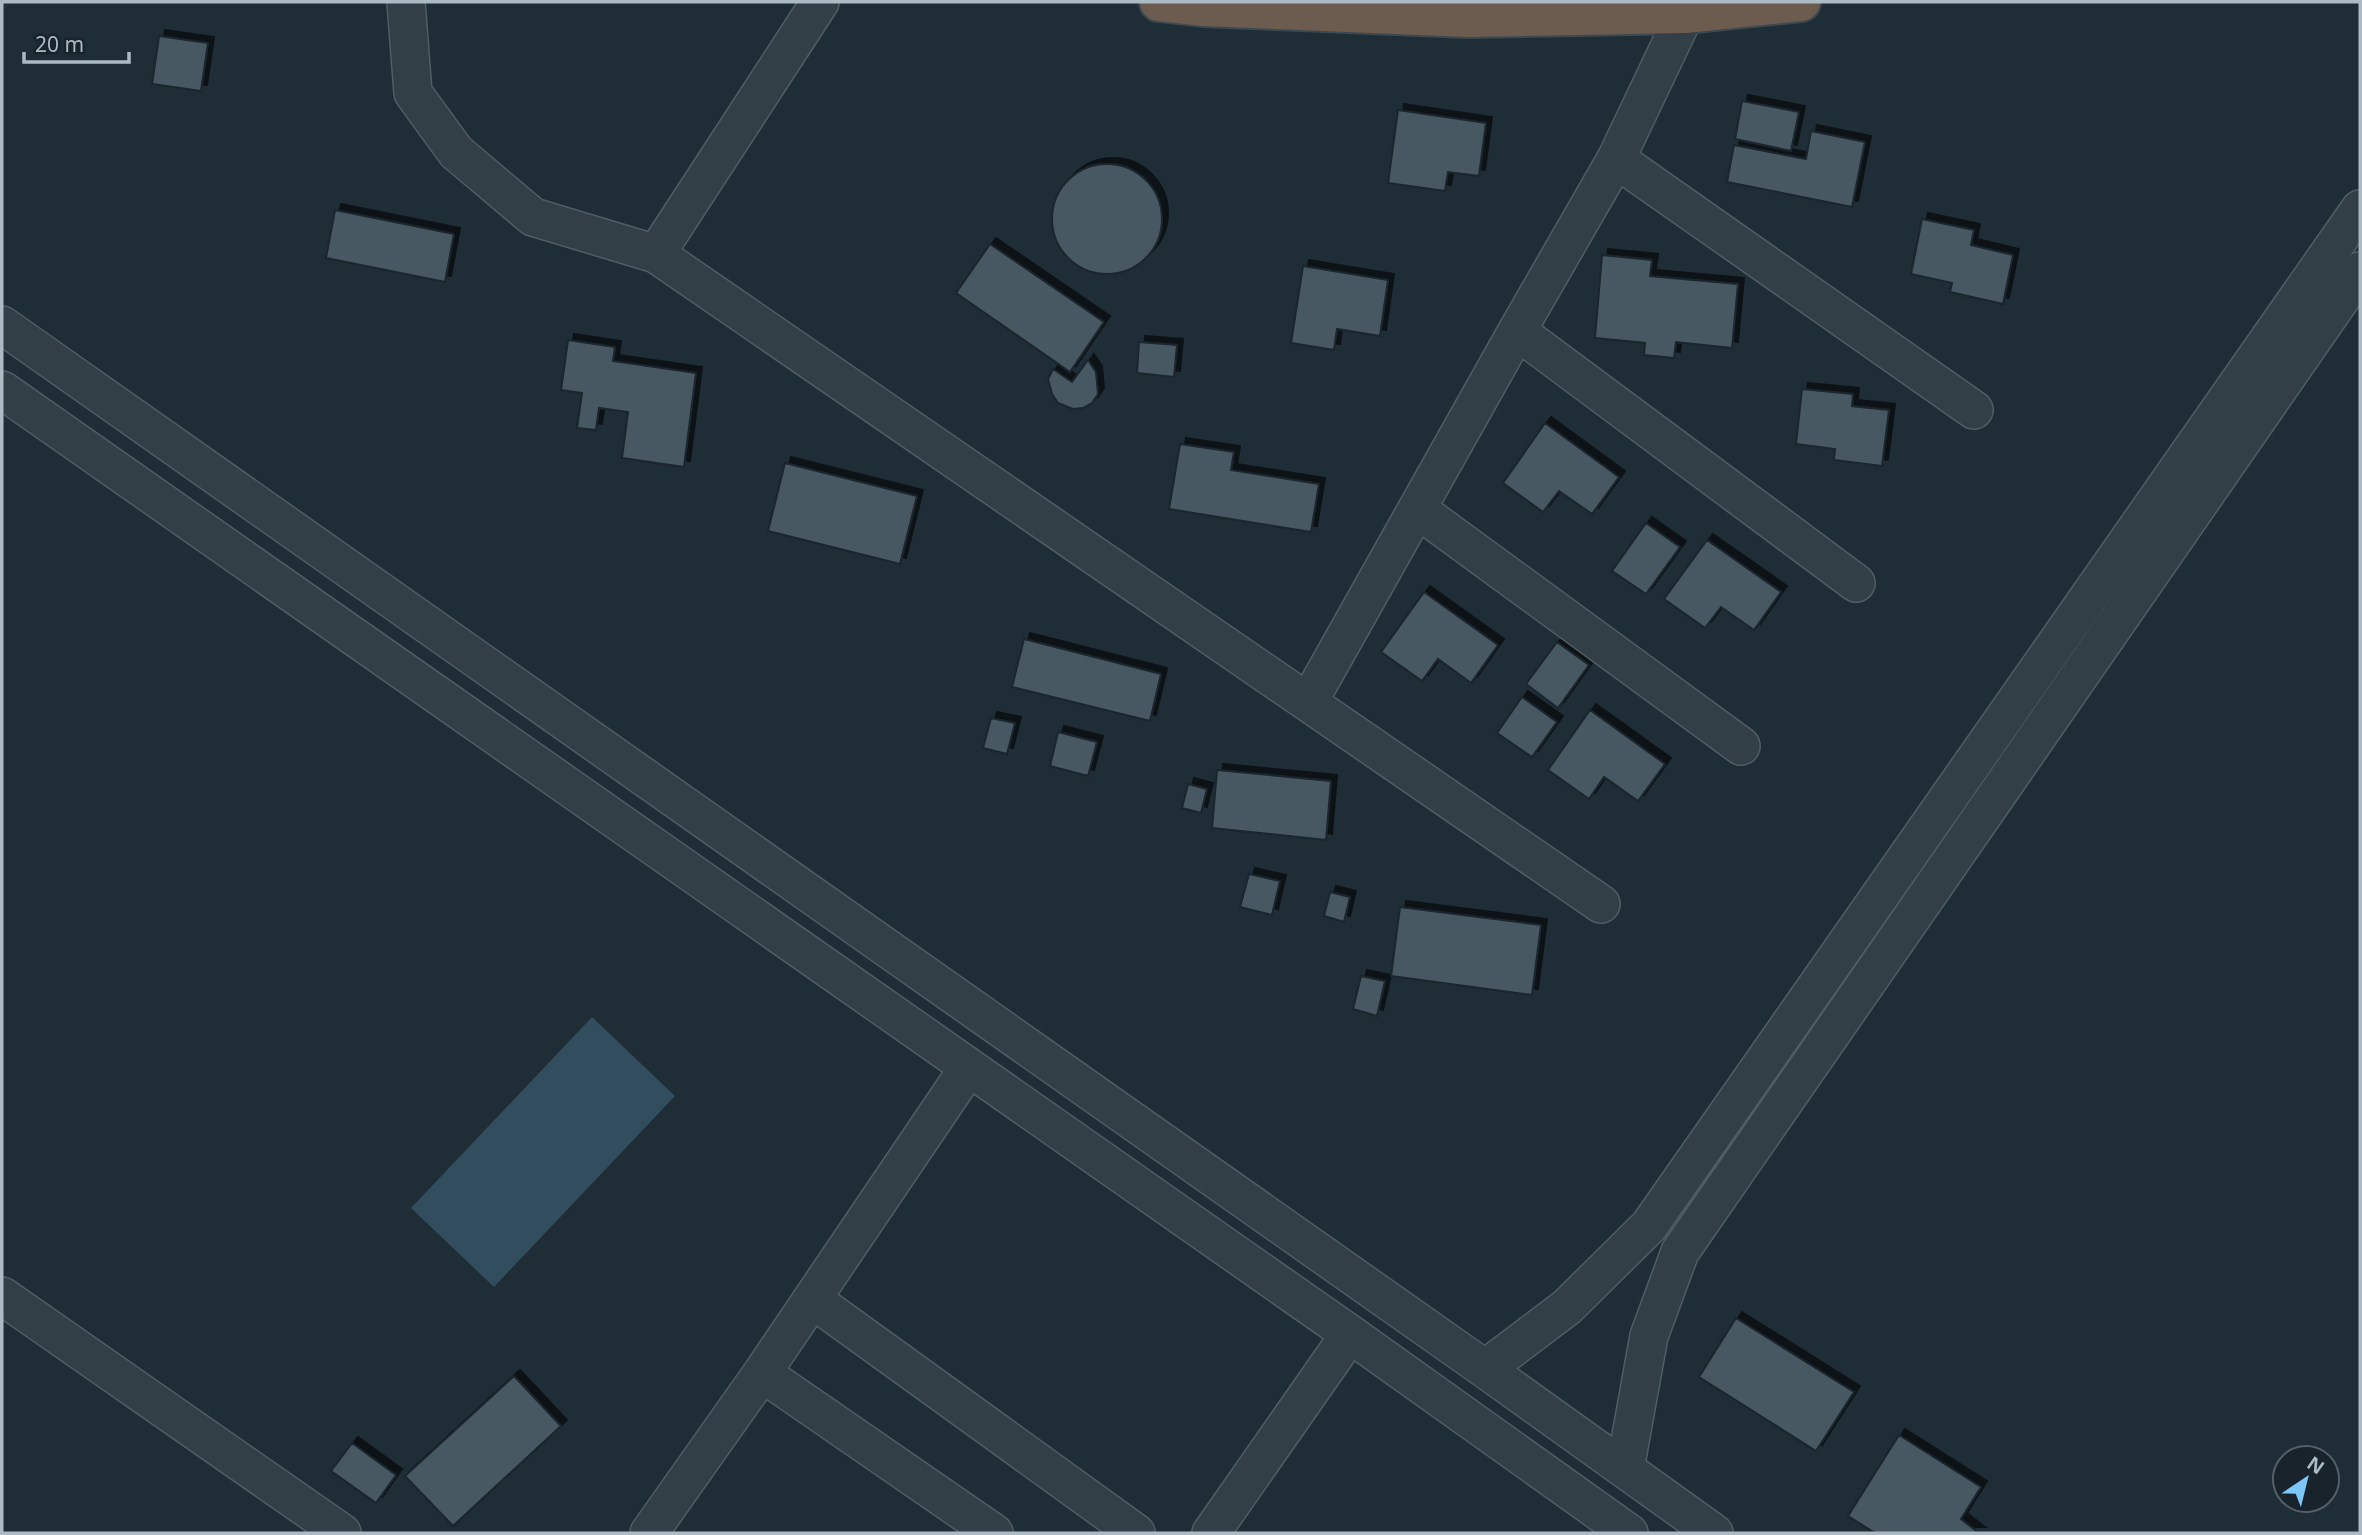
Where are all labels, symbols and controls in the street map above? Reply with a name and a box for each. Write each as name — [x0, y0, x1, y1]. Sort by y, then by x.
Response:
scale bar — [24, 21, 130, 65]
text: 20 m — [35, 30, 84, 58]
north arrow — [2271, 1444, 2341, 1514]
text: N — [2302, 1450, 2330, 1480]

